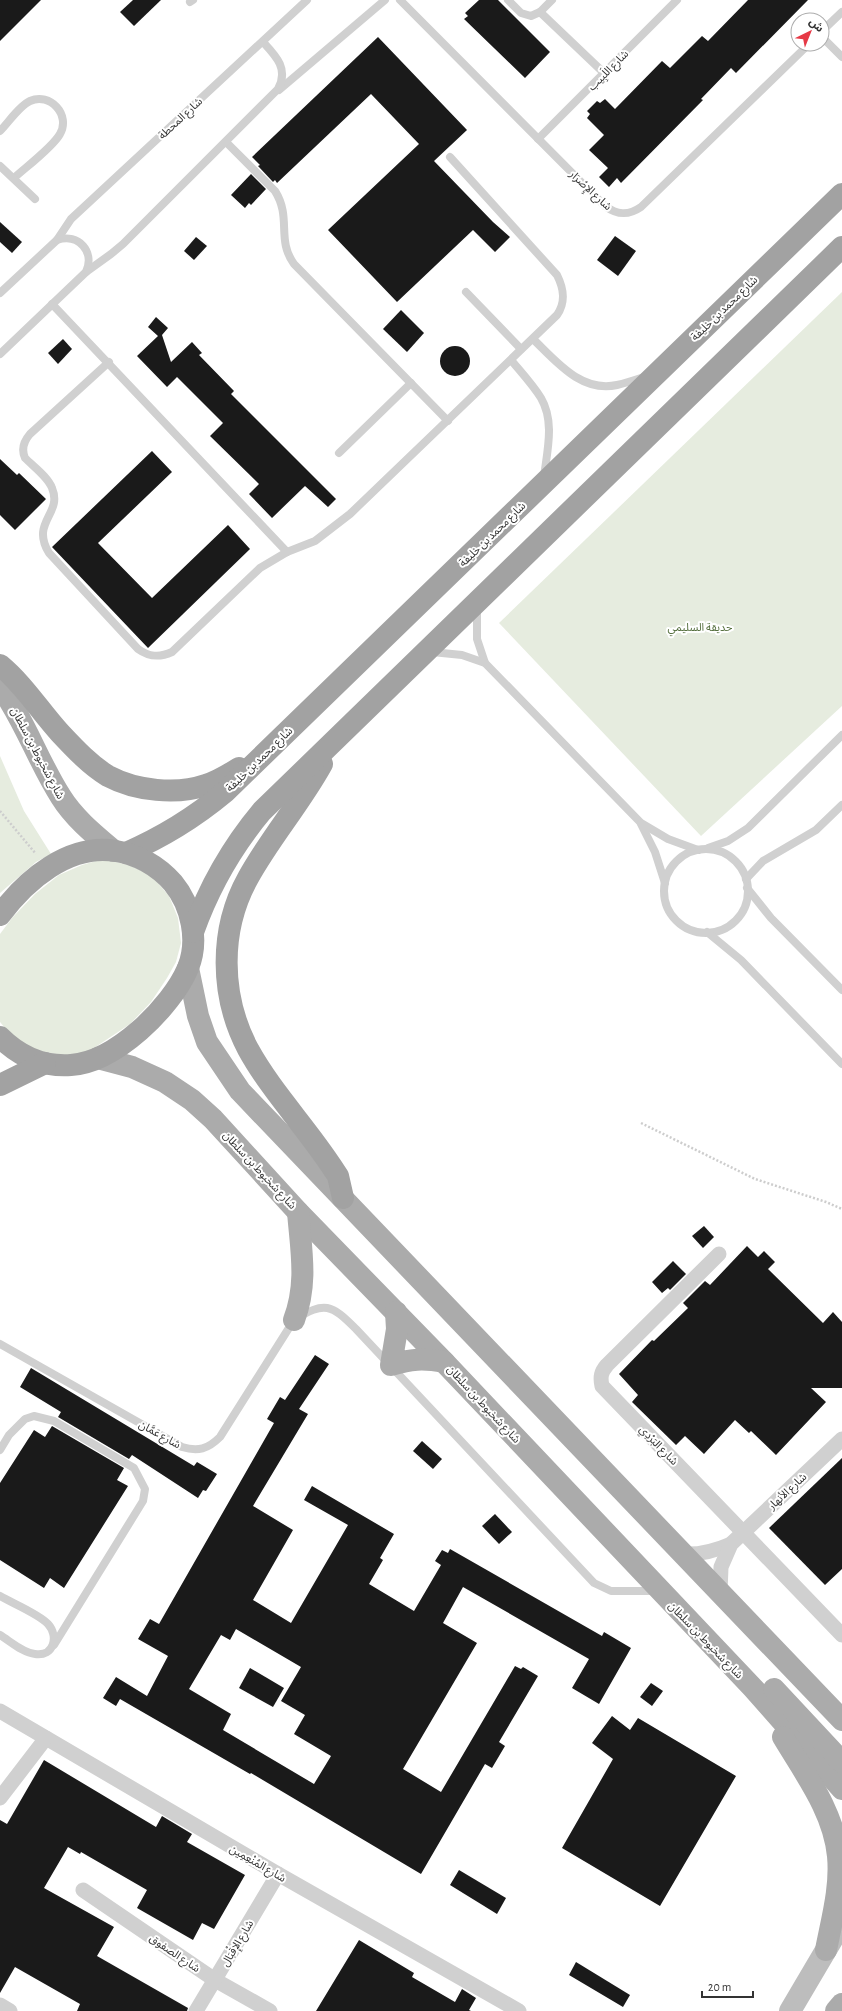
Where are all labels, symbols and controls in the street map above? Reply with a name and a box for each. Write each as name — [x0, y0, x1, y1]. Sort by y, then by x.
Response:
north arrow — [790, 12, 830, 52]
text: ش — [807, 16, 826, 35]
street label: شارع اللَبِيب — [585, 47, 632, 94]
street label: شارع المحطة — [156, 95, 206, 143]
street label: شارع الإِصْرَار — [565, 168, 614, 215]
street label: شارع محمد بن خليفة — [689, 274, 761, 344]
street label: شارع محمد بن خليفة — [457, 500, 529, 570]
park label: حديقة السليمي — [668, 622, 733, 637]
street label: شارع شخبوط بن سلطان — [7, 706, 66, 802]
street label: شارع محمد بن خليفة — [224, 725, 296, 795]
street label: شارع شخبوط بن سلطان — [220, 1129, 299, 1213]
street label: شارع شخبوط بن سلطان — [444, 1363, 523, 1447]
street label: شارع عَمَّان — [136, 1418, 183, 1452]
street label: شارع البَرْدِي — [635, 1423, 680, 1470]
street label: شارع الأنهار — [765, 1470, 810, 1514]
street label: شارع شخبوط بن سلطان — [665, 1600, 745, 1682]
street label: شارع المُنْعِمِين — [227, 1842, 289, 1886]
street label: شارع الإِقْبَال — [216, 1916, 258, 1970]
street label: شارع الصفوق — [146, 1933, 202, 1976]
scale bar — [702, 1973, 753, 1999]
text: 20 m — [708, 1981, 731, 1993]

